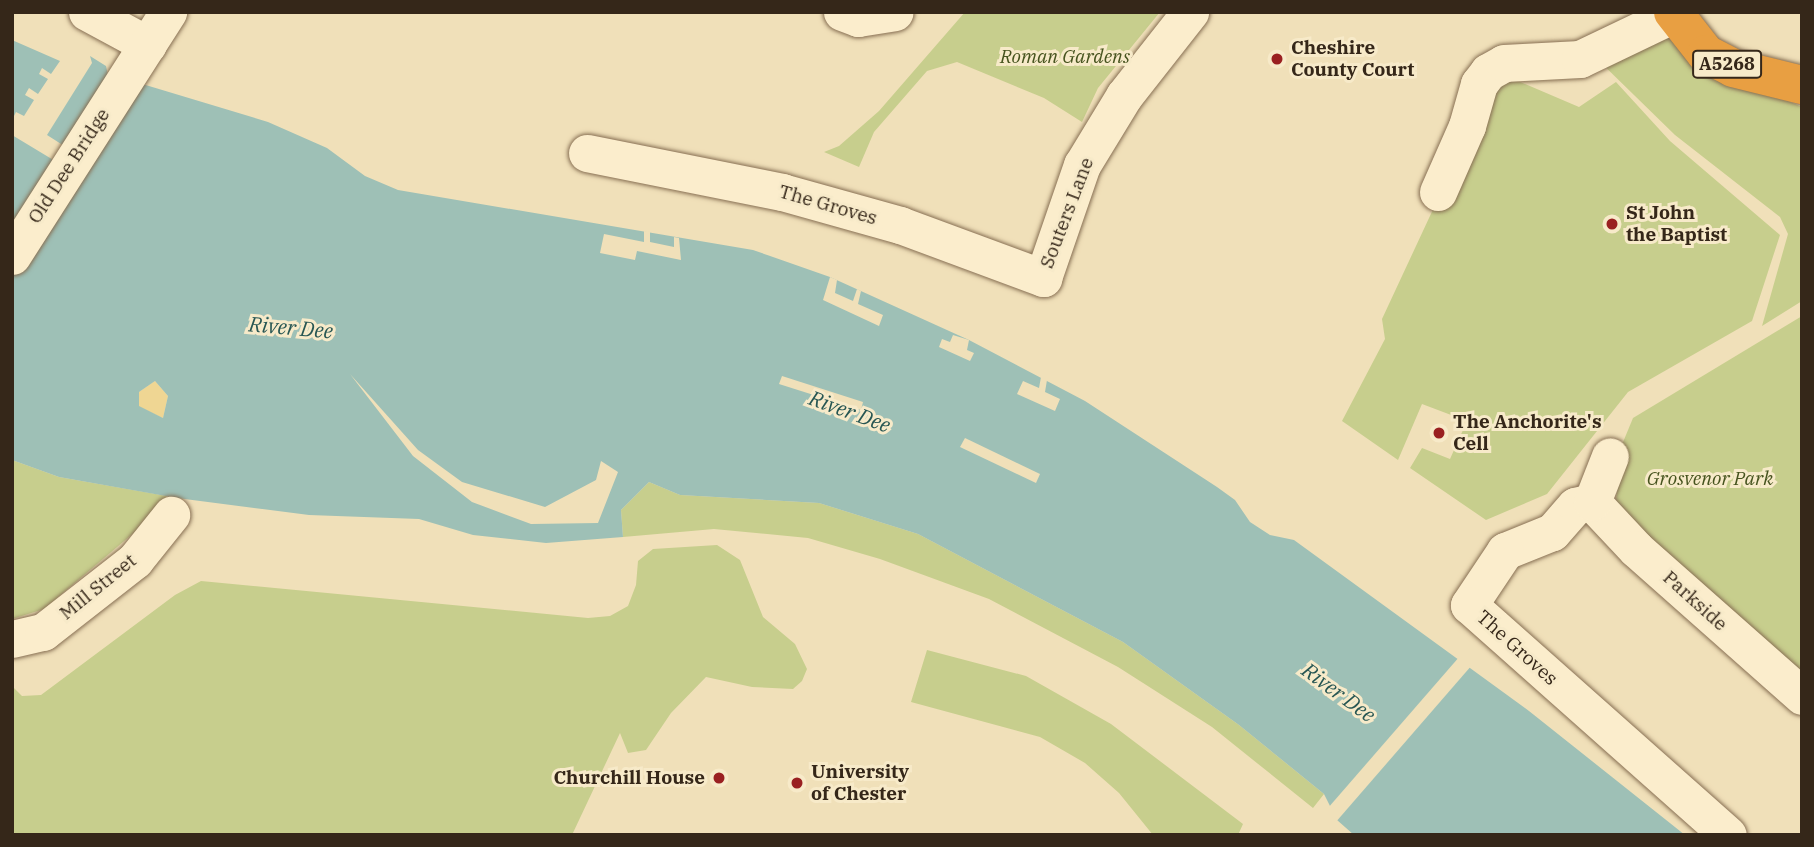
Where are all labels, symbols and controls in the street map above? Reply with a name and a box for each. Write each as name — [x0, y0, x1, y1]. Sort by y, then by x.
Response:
place label: Cheshire County Court — [1291, 37, 1414, 81]
park label: Roman Gardens — [1000, 46, 1130, 68]
road number: A5268 — [1692, 50, 1762, 78]
marker: Cheshire County Court — [1269, 51, 1285, 67]
street label: Old Dee Bridge — [23, 104, 115, 228]
street label: Souters Lane — [1035, 154, 1099, 272]
street label: The Groves — [776, 180, 880, 230]
place label: St John the Baptist — [1626, 202, 1727, 246]
marker: St John the Baptist — [1604, 216, 1620, 232]
water label: River Dee — [248, 311, 334, 343]
water label: River Dee — [806, 385, 894, 437]
place label: The Anchorite's Cell — [1453, 411, 1602, 455]
marker: The Anchorite's Cell — [1431, 425, 1447, 441]
park label: Grosvenor Park — [1647, 468, 1773, 490]
street label: Mill Street — [55, 549, 141, 625]
street label: Parkside — [1658, 566, 1732, 636]
street label: The Groves — [1472, 606, 1562, 690]
water label: River Dee — [1297, 657, 1381, 727]
place label: University of Chester — [811, 761, 909, 805]
place label: Churchill House — [553, 767, 705, 789]
marker: Churchill House — [711, 770, 727, 786]
marker: University of Chester — [789, 775, 805, 791]

